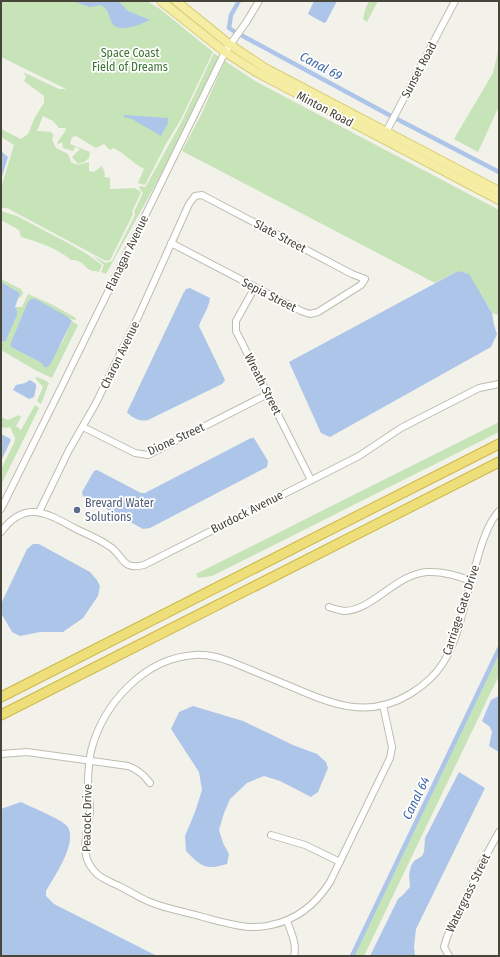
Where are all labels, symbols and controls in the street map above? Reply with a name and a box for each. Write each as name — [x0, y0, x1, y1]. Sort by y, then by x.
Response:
street label: Sunset Road — [398, 40, 440, 100]
park label: Space Coast Field of Dreams — [92, 46, 168, 74]
water label: Canal 69 — [297, 49, 345, 83]
street label: Minton Road — [294, 88, 356, 130]
street label: Flanagan Avenue — [103, 213, 151, 293]
street label: Slate Street — [252, 216, 308, 256]
street label: Sepia Street — [239, 275, 299, 315]
street label: Charon Avenue — [98, 319, 142, 391]
street label: Wreath Street — [242, 351, 284, 417]
street label: Dione Street — [145, 420, 207, 458]
street label: Burdock Avenue — [209, 488, 285, 536]
place label: Brevard Water Solutions — [85, 496, 155, 524]
marker: Brevard Water Solutions — [72, 505, 82, 515]
street label: Carriage Gate Drive — [440, 563, 482, 657]
water label: Canal 64 — [399, 774, 433, 822]
street label: Peacock Drive — [79, 784, 95, 852]
street label: Watergrass Street — [443, 851, 493, 935]

